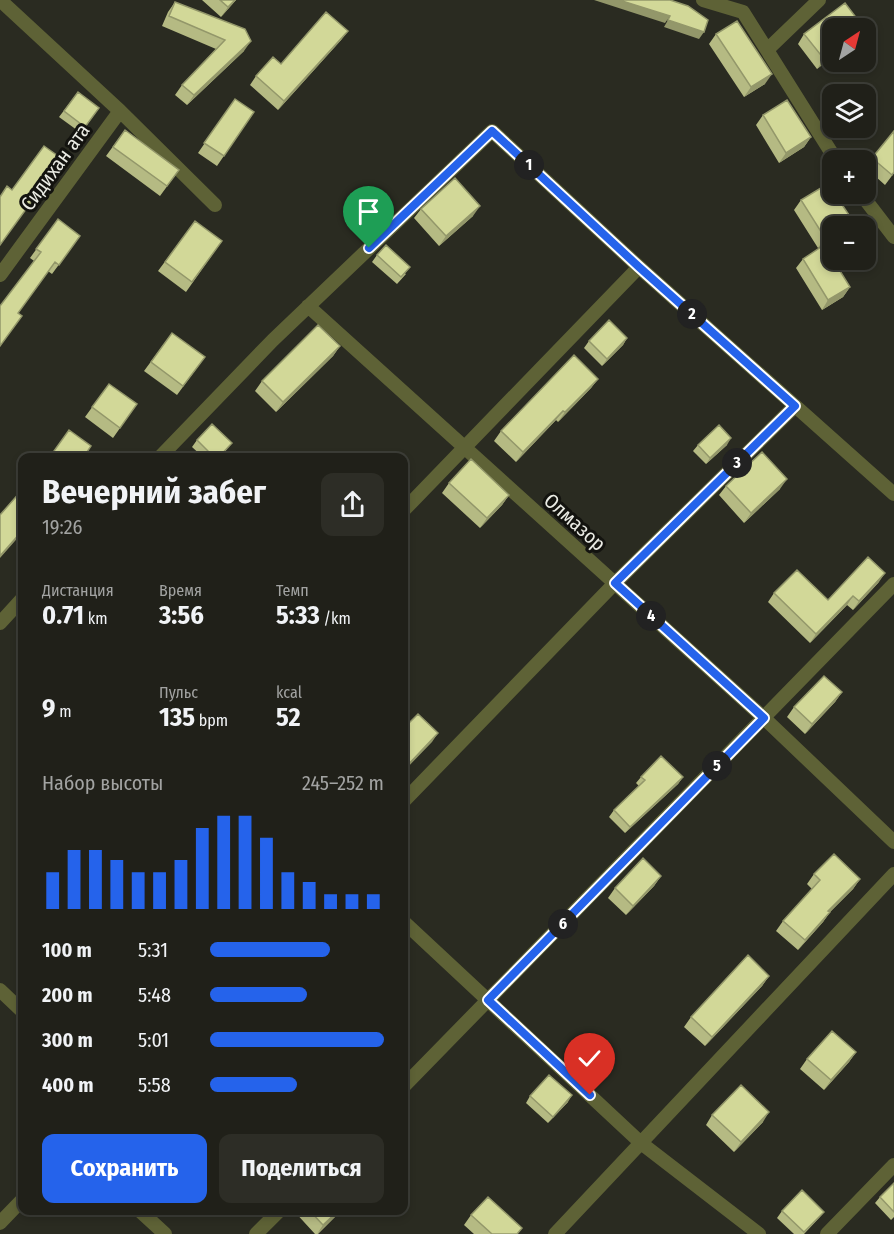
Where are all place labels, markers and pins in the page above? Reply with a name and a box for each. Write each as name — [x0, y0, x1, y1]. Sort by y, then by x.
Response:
pin: 1 — [514, 150, 544, 180]
pin — [343, 186, 394, 248]
pin: 2 — [677, 299, 707, 329]
pin: 3 — [722, 448, 752, 478]
pin: 4 — [636, 601, 666, 631]
pin: 5 — [702, 751, 732, 781]
pin: 6 — [548, 909, 578, 939]
pin — [564, 1033, 615, 1095]

